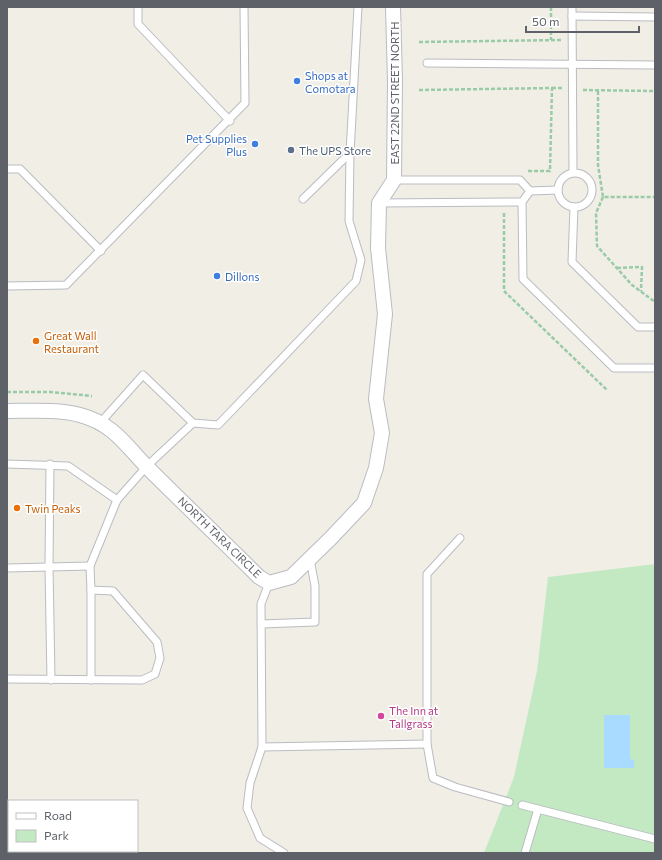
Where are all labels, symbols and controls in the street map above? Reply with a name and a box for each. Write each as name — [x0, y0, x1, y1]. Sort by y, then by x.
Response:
scale bar — [526, 8, 639, 34]
text: 50 m — [532, 14, 560, 28]
street label: EAST 22ND STREET NORTH — [388, 22, 401, 164]
place label: Shops at Comotara — [305, 69, 356, 95]
marker: Shops at Comotara — [292, 76, 302, 86]
place label: Pet Supplies Plus — [186, 132, 247, 158]
marker: Pet Supplies Plus — [250, 139, 260, 149]
place label: The UPS Store — [299, 144, 371, 157]
marker: The UPS Store — [286, 145, 296, 155]
place label: Dillons — [225, 270, 259, 283]
marker: Dillons — [212, 271, 222, 281]
place label: Great Wall Restaurant — [44, 329, 100, 355]
marker: Great Wall Restaurant — [31, 336, 41, 346]
street label: NORTH TARA CIRCLE — [176, 494, 264, 580]
place label: Twin Peaks — [25, 502, 81, 515]
marker: Twin Peaks — [12, 503, 22, 513]
place label: The Inn at Tallgrass — [389, 704, 439, 730]
marker: The Inn at Tallgrass — [376, 711, 386, 721]
legend — [8, 800, 138, 852]
text: Road — [44, 808, 72, 822]
text: Park — [44, 828, 70, 842]

